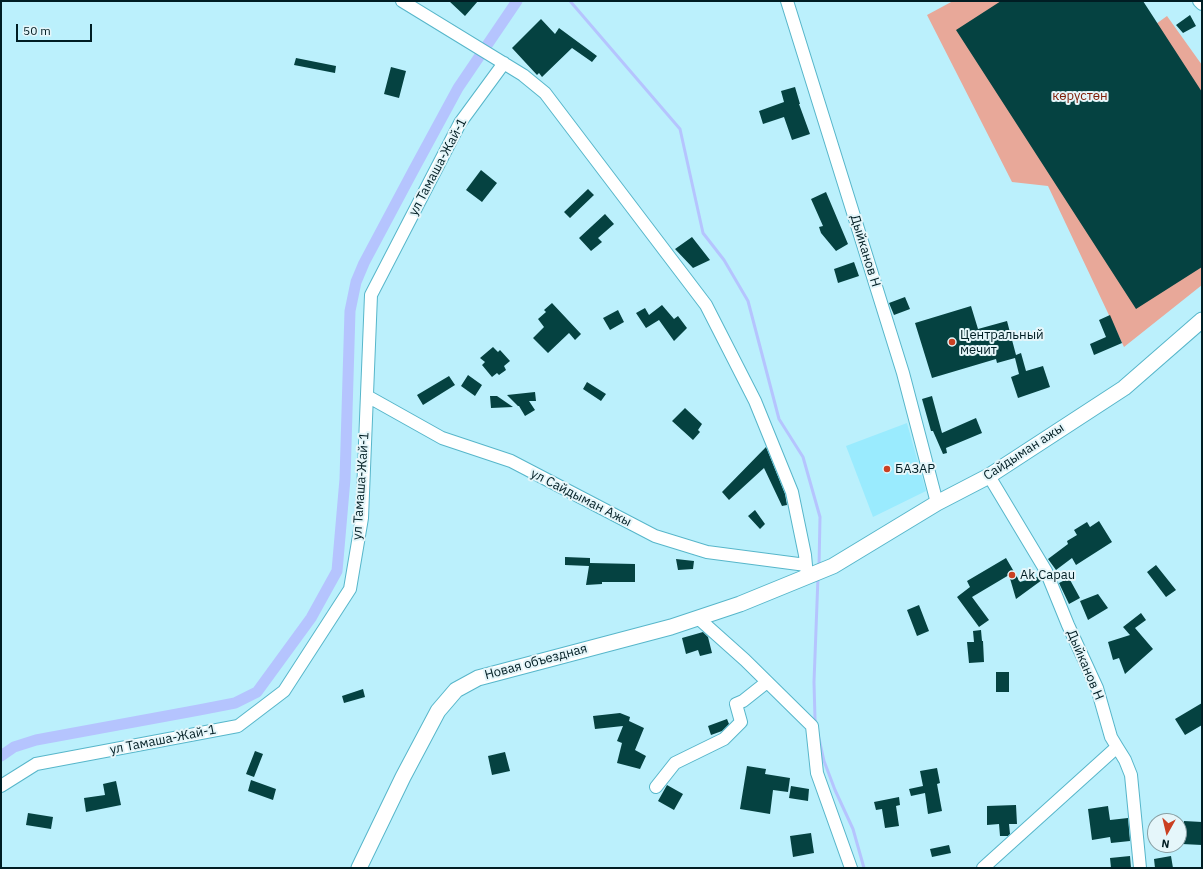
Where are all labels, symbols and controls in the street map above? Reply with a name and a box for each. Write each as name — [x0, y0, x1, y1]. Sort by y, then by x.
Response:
scale bar — [18, 16, 94, 42]
text: 50 m — [23, 23, 51, 38]
park label: көрүстөн — [1052, 88, 1108, 104]
street label: ул Тамаша-Жай-1 — [406, 116, 470, 218]
street label: Дыйканов Н — [847, 213, 883, 289]
place label: Центральный мечит — [960, 327, 1044, 358]
marker: Центральный мечит — [947, 337, 957, 347]
street label: Сайдыман ажы — [981, 420, 1067, 484]
street label: ул Тамаша-Жай-1 — [349, 432, 373, 540]
place label: БАЗАР — [895, 461, 935, 477]
marker: БАЗАР — [882, 464, 892, 474]
street label: ул Сайдыман Ажы — [528, 466, 634, 530]
place label: Ak Capau — [1020, 567, 1075, 583]
marker: Ak Capau — [1007, 570, 1017, 580]
street label: Дыйканов Н — [1063, 627, 1107, 703]
street label: Новая объездная — [483, 641, 589, 683]
street label: ул Тамаша-Жай-1 — [108, 722, 218, 758]
north arrow — [1147, 813, 1187, 853]
text: N — [1161, 836, 1170, 851]

